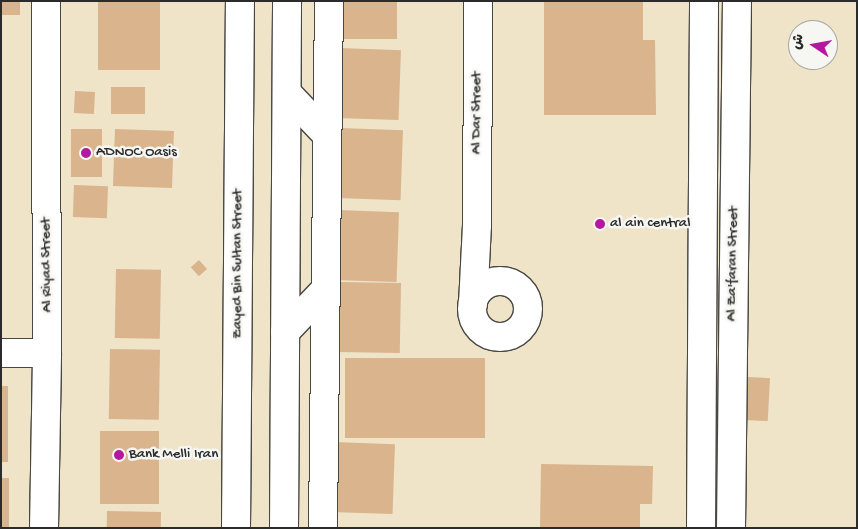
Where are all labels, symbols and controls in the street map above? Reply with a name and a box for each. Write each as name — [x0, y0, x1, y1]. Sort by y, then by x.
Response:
north arrow — [788, 20, 838, 70]
text: ش — [789, 33, 809, 51]
street label: Al Dar Street — [468, 72, 486, 154]
place label: ADNOC Oasis — [96, 144, 177, 162]
marker: ADNOC Oasis — [80, 147, 92, 159]
street label: Zayed Bin Sultan Street — [229, 189, 247, 339]
street label: Al Za'faran Street — [723, 206, 743, 322]
place label: al ain central — [610, 215, 690, 233]
street label: Al Riyad Street — [37, 217, 57, 313]
marker: al ain central — [594, 218, 606, 230]
place label: Bank Melli Iran — [129, 446, 218, 464]
marker: Bank Melli Iran — [113, 449, 125, 461]

